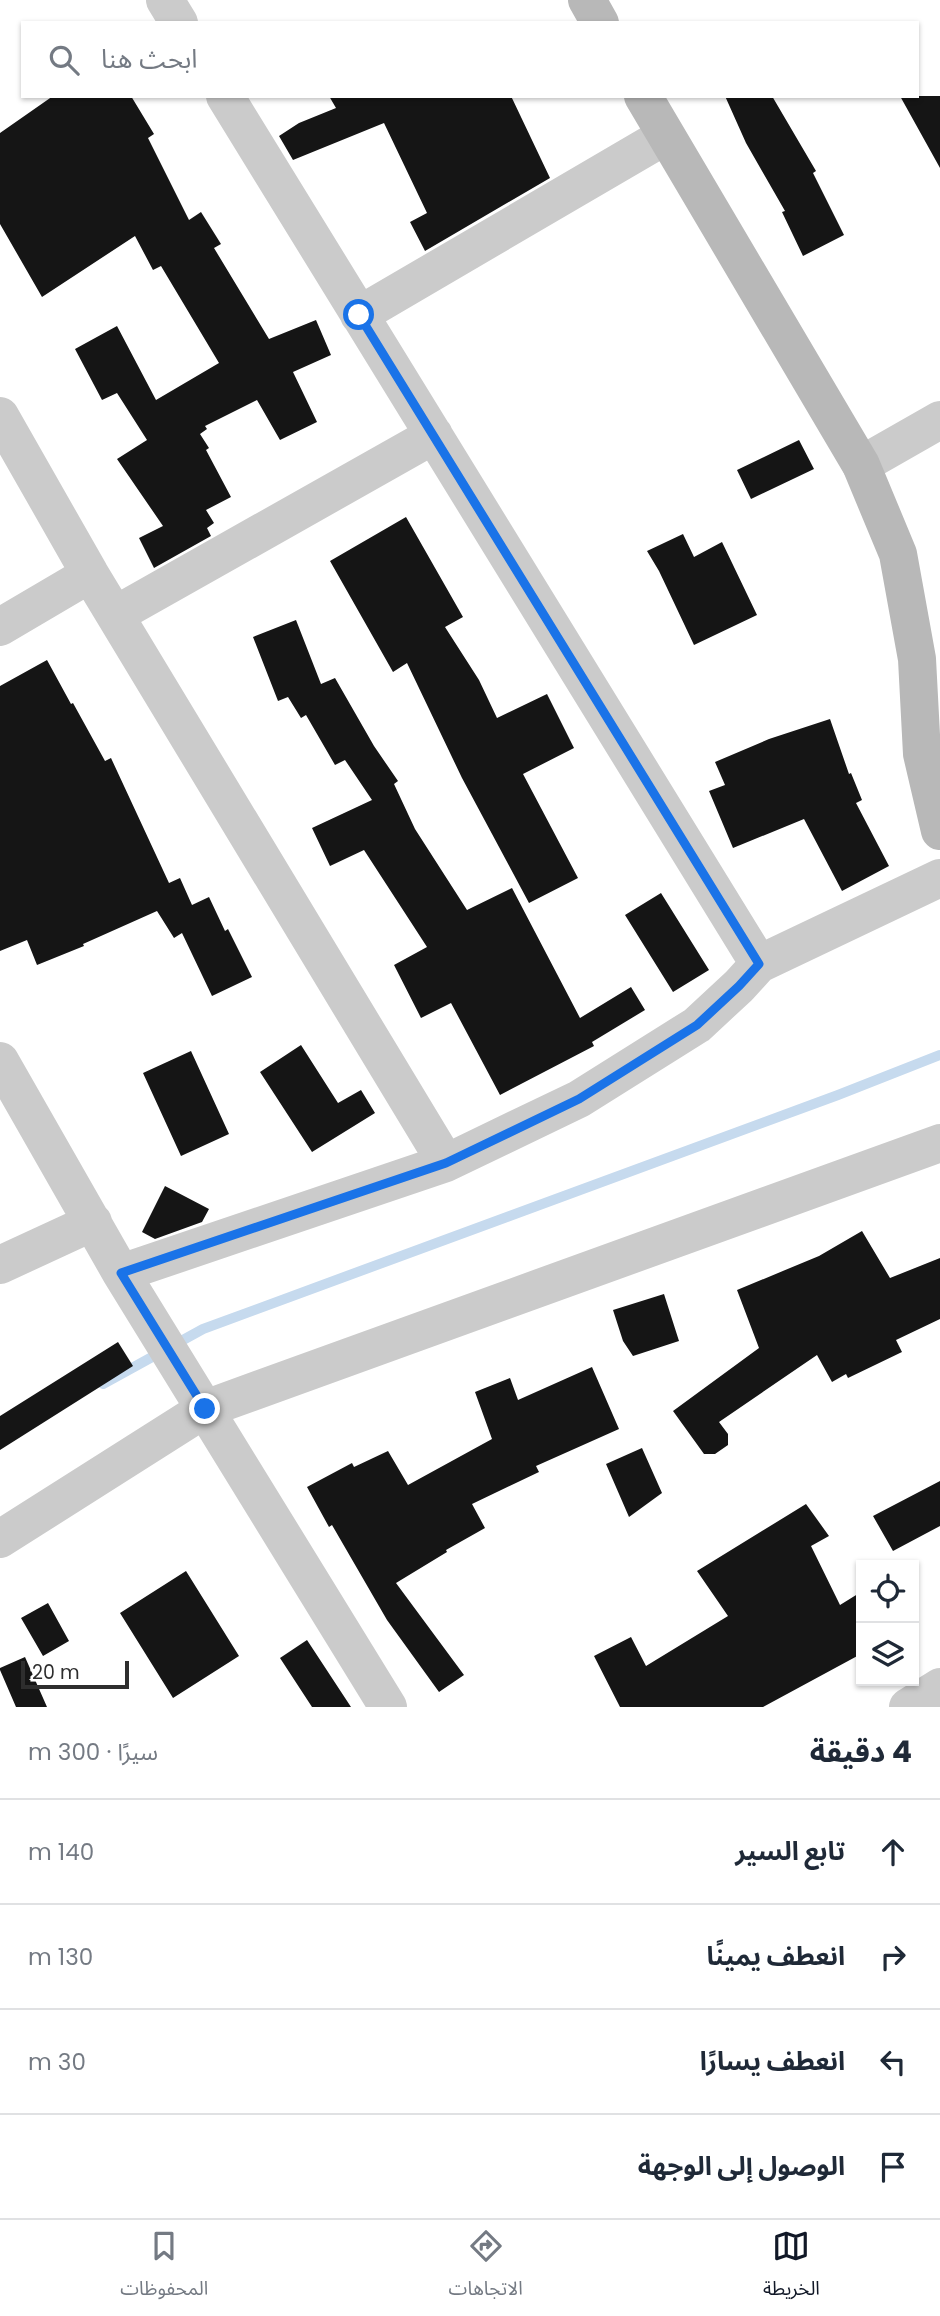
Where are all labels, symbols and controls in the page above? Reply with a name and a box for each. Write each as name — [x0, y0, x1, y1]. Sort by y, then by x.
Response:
search box — [21, 21, 919, 98]
icon: search — [45, 41, 83, 79]
text: ابحث هنا — [101, 41, 198, 77]
route start — [343, 299, 374, 330]
route end — [189, 1393, 220, 1424]
map controls — [856, 1560, 919, 1686]
button: locate — [856, 1560, 919, 1623]
button: layers — [856, 1623, 919, 1686]
scale bar — [21, 1658, 130, 1690]
text: 20 m — [32, 1659, 80, 1686]
text: 4 دقيقة — [810, 1730, 912, 1773]
text: سيرًا · 300 m — [28, 1736, 158, 1768]
text: تابع السير — [735, 1833, 845, 1869]
icon: ahead — [874, 1833, 912, 1871]
text: 140 m — [28, 1836, 94, 1868]
text: انعطف يمينًا — [707, 1938, 845, 1974]
icon: right — [874, 1938, 912, 1976]
text: 130 m — [28, 1941, 93, 1973]
text: انعطف يسارًا — [700, 2043, 845, 2079]
icon: left — [874, 2043, 912, 2081]
text: 30 m — [28, 2046, 86, 2078]
text: الوصول إلى الوجهة — [638, 2148, 845, 2184]
icon: arrive — [874, 2148, 912, 2186]
tab: المحفوظات — [120, 2227, 208, 2309]
tab: الاتجاهات — [449, 2227, 523, 2309]
tab: الخريطة — [763, 2227, 820, 2309]

